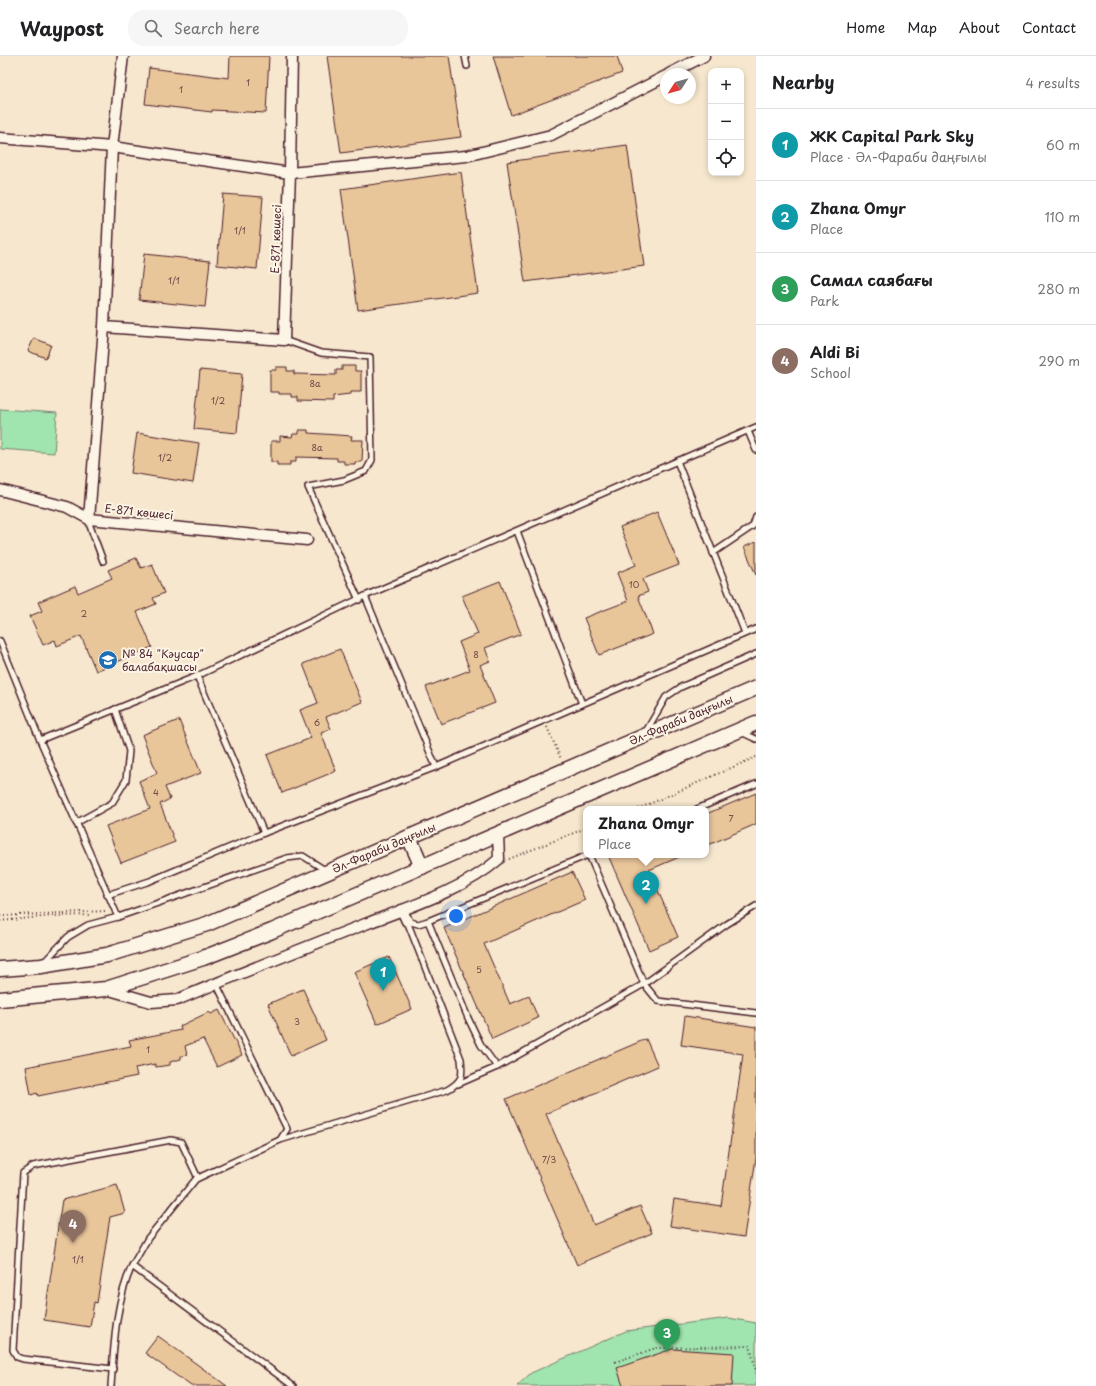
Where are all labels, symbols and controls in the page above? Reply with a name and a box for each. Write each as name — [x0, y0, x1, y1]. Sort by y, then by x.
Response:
search box — [128, 10, 408, 46]
text: Waypost — [20, 14, 104, 42]
text: Search here — [174, 16, 260, 39]
icon: search — [142, 17, 164, 39]
text: Home — [846, 17, 885, 38]
text: Map — [907, 17, 937, 38]
text: About — [959, 17, 1000, 38]
text: Contact — [1022, 17, 1076, 38]
north arrow — [660, 68, 696, 104]
map controls — [708, 68, 744, 176]
button: + — [708, 68, 744, 104]
text: Nearby — [772, 69, 834, 95]
text: 4 results — [1026, 73, 1080, 92]
house number: 1 — [246, 75, 250, 89]
house number: 1 — [179, 82, 183, 96]
button: − — [708, 104, 744, 140]
text: ЖК Capital Park Sky — [810, 124, 974, 147]
text: 1 — [782, 135, 788, 154]
text: 60 m — [1046, 135, 1080, 154]
button: locate — [708, 140, 744, 176]
text: Place · Әл-Фараби даңғылы — [810, 147, 987, 166]
text: Zhana Omyr — [810, 196, 906, 219]
street label: Е-871 көшесі — [266, 204, 285, 274]
text: 2 — [780, 207, 790, 226]
text: 110 m — [1045, 207, 1080, 226]
text: Place — [810, 219, 843, 238]
house number: 1/1 — [234, 223, 246, 237]
text: Самал саябағы — [810, 268, 933, 291]
house number: 1/1 — [168, 273, 180, 287]
text: 3 — [781, 279, 789, 298]
text: 280 m — [1038, 279, 1080, 298]
text: Park — [810, 291, 839, 310]
text: Aldi Bi — [810, 340, 860, 363]
text: 4 — [781, 351, 789, 370]
text: 290 m — [1039, 351, 1080, 370]
text: School — [810, 363, 851, 382]
house number: 8а — [309, 376, 321, 390]
house number: 1/2 — [211, 393, 225, 407]
house number: 8а — [311, 440, 323, 454]
house number: 1/2 — [158, 450, 172, 464]
street label: Е-871 көшесі — [104, 499, 174, 524]
house number: 10 — [629, 577, 640, 591]
house number: 2 — [81, 606, 87, 620]
place label: № 84 "Кәусар" балабақшасы — [122, 645, 204, 675]
house number: 8 — [473, 647, 479, 661]
school or university icon: № 84 "Кәусар" балабақшасы — [97, 649, 119, 671]
street label: Әл-Фараби даңғылы — [626, 690, 735, 749]
house number: 6 — [314, 715, 320, 729]
house number: 4 — [153, 785, 159, 799]
popup — [583, 806, 709, 858]
text: Zhana Omyr — [598, 811, 694, 834]
house number: 7 — [728, 811, 734, 825]
street label: Әл-Фараби даңғылы — [329, 818, 438, 877]
text: Place — [598, 834, 631, 853]
pin: 2 — [633, 871, 659, 904]
your location — [446, 906, 466, 926]
pin: 1 — [370, 958, 396, 991]
house number: 5 — [476, 962, 482, 976]
house number: 3 — [294, 1014, 300, 1028]
house number: 1 — [146, 1042, 150, 1056]
house number: 7/3 — [542, 1152, 556, 1166]
pin: 4 — [60, 1210, 86, 1243]
house number: 1/1 — [72, 1252, 84, 1266]
pin: 3 — [654, 1319, 680, 1352]

